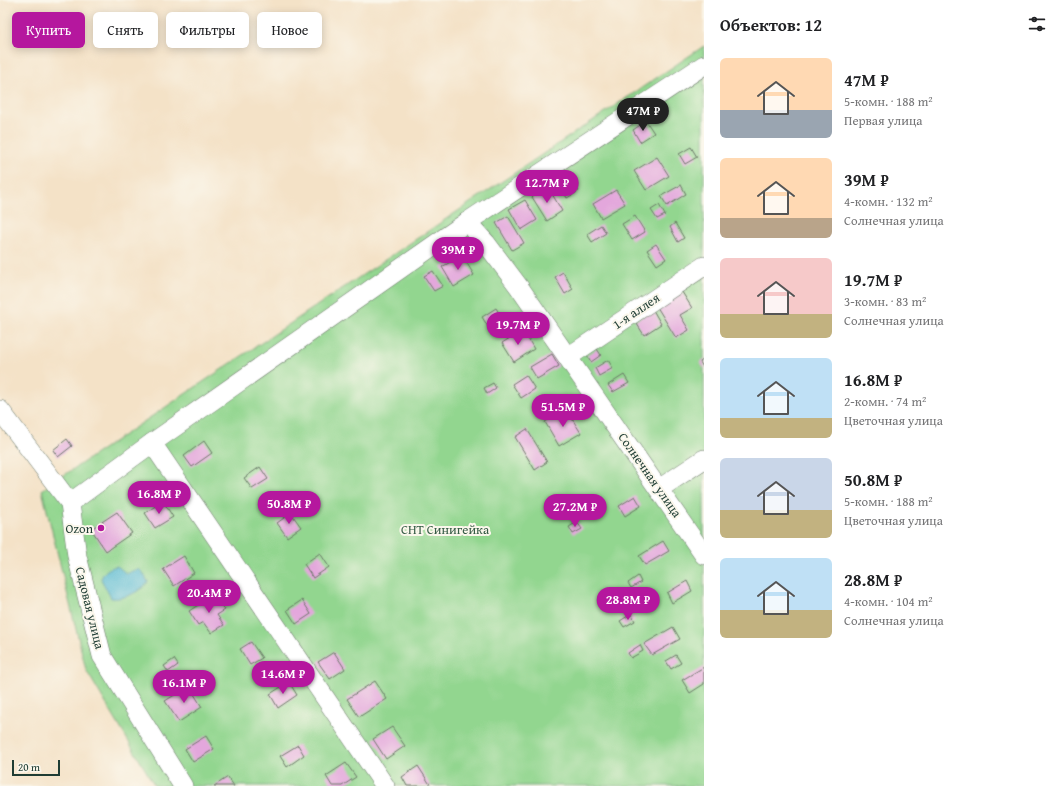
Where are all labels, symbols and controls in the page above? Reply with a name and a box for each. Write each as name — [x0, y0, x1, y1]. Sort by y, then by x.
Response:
chip: Купить — [12, 12, 85, 48]
chip: Снять — [93, 12, 158, 48]
chip: Фильтры — [166, 12, 249, 48]
chip: Новое — [257, 12, 322, 48]
text: Объектов: 12 — [720, 12, 822, 37]
icon: filters — [1026, 13, 1048, 35]
text: 47M ₽ — [844, 67, 889, 92]
icon: home — [752, 74, 800, 122]
text: 5-комн. · 188 m² — [844, 92, 933, 111]
pin: 47M ₽ — [615, 98, 671, 132]
text: 47M ₽ — [626, 101, 660, 120]
text: Первая улица — [844, 111, 923, 130]
text: 39M ₽ — [844, 167, 889, 192]
pin: 12.7M ₽ — [510, 170, 584, 204]
text: 12.7M ₽ — [525, 173, 569, 192]
icon: home — [752, 174, 800, 222]
text: 4-комн. · 132 m² — [844, 192, 933, 211]
text: Солнечная улица — [844, 211, 944, 230]
pin: 39M ₽ — [430, 237, 486, 271]
text: 39M ₽ — [441, 240, 475, 259]
text: 19.7M ₽ — [844, 267, 902, 292]
icon: home — [752, 274, 800, 322]
street label: 1-я аллея — [609, 288, 664, 334]
text: 3-комн. · 83 m² — [844, 292, 926, 311]
text: Солнечная улица — [844, 311, 944, 330]
pin: 19.7M ₽ — [481, 312, 555, 346]
text: 19.7M ₽ — [496, 315, 540, 334]
text: 16.8M ₽ — [844, 367, 902, 392]
icon: home — [752, 374, 800, 422]
text: 2-комн. · 74 m² — [844, 392, 926, 411]
pin: 51.5M ₽ — [526, 394, 600, 428]
text: 51.5M ₽ — [541, 397, 585, 416]
text: Цветочная улица — [844, 411, 943, 430]
street label: Солнечная улица — [614, 429, 687, 522]
text: 50.8M ₽ — [844, 467, 902, 492]
icon: home — [752, 474, 800, 522]
pin: 16.8M ₽ — [122, 481, 196, 515]
text: 16.8M ₽ — [137, 484, 181, 503]
pin: 50.8M ₽ — [252, 491, 326, 525]
text: 5-комн. · 188 m² — [844, 492, 933, 511]
text: 50.8M ₽ — [267, 494, 311, 513]
pin: 27.2M ₽ — [538, 494, 612, 528]
text: 27.2M ₽ — [553, 497, 597, 516]
text: Цветочная улица — [844, 511, 943, 530]
place label: Ozon — [65, 519, 94, 538]
park label: СНТ Синигейка — [401, 520, 490, 539]
marker: Ozon — [96, 523, 106, 533]
street label: Садовая улица — [71, 565, 110, 652]
text: 28.8M ₽ — [844, 567, 902, 592]
icon: home — [752, 574, 800, 622]
pin: 20.4M ₽ — [172, 580, 246, 614]
text: 20.4M ₽ — [187, 583, 231, 602]
pin: 28.8M ₽ — [591, 587, 665, 621]
text: 28.8M ₽ — [606, 590, 650, 609]
text: 4-комн. · 104 m² — [844, 592, 933, 611]
text: Солнечная улица — [844, 611, 944, 630]
pin: 14.6M ₽ — [246, 661, 320, 695]
text: 14.6M ₽ — [261, 664, 305, 683]
pin: 16.1M ₽ — [147, 670, 221, 704]
text: 16.1M ₽ — [162, 673, 206, 692]
scale bar — [12, 758, 60, 777]
text: 20 m — [18, 759, 40, 775]

